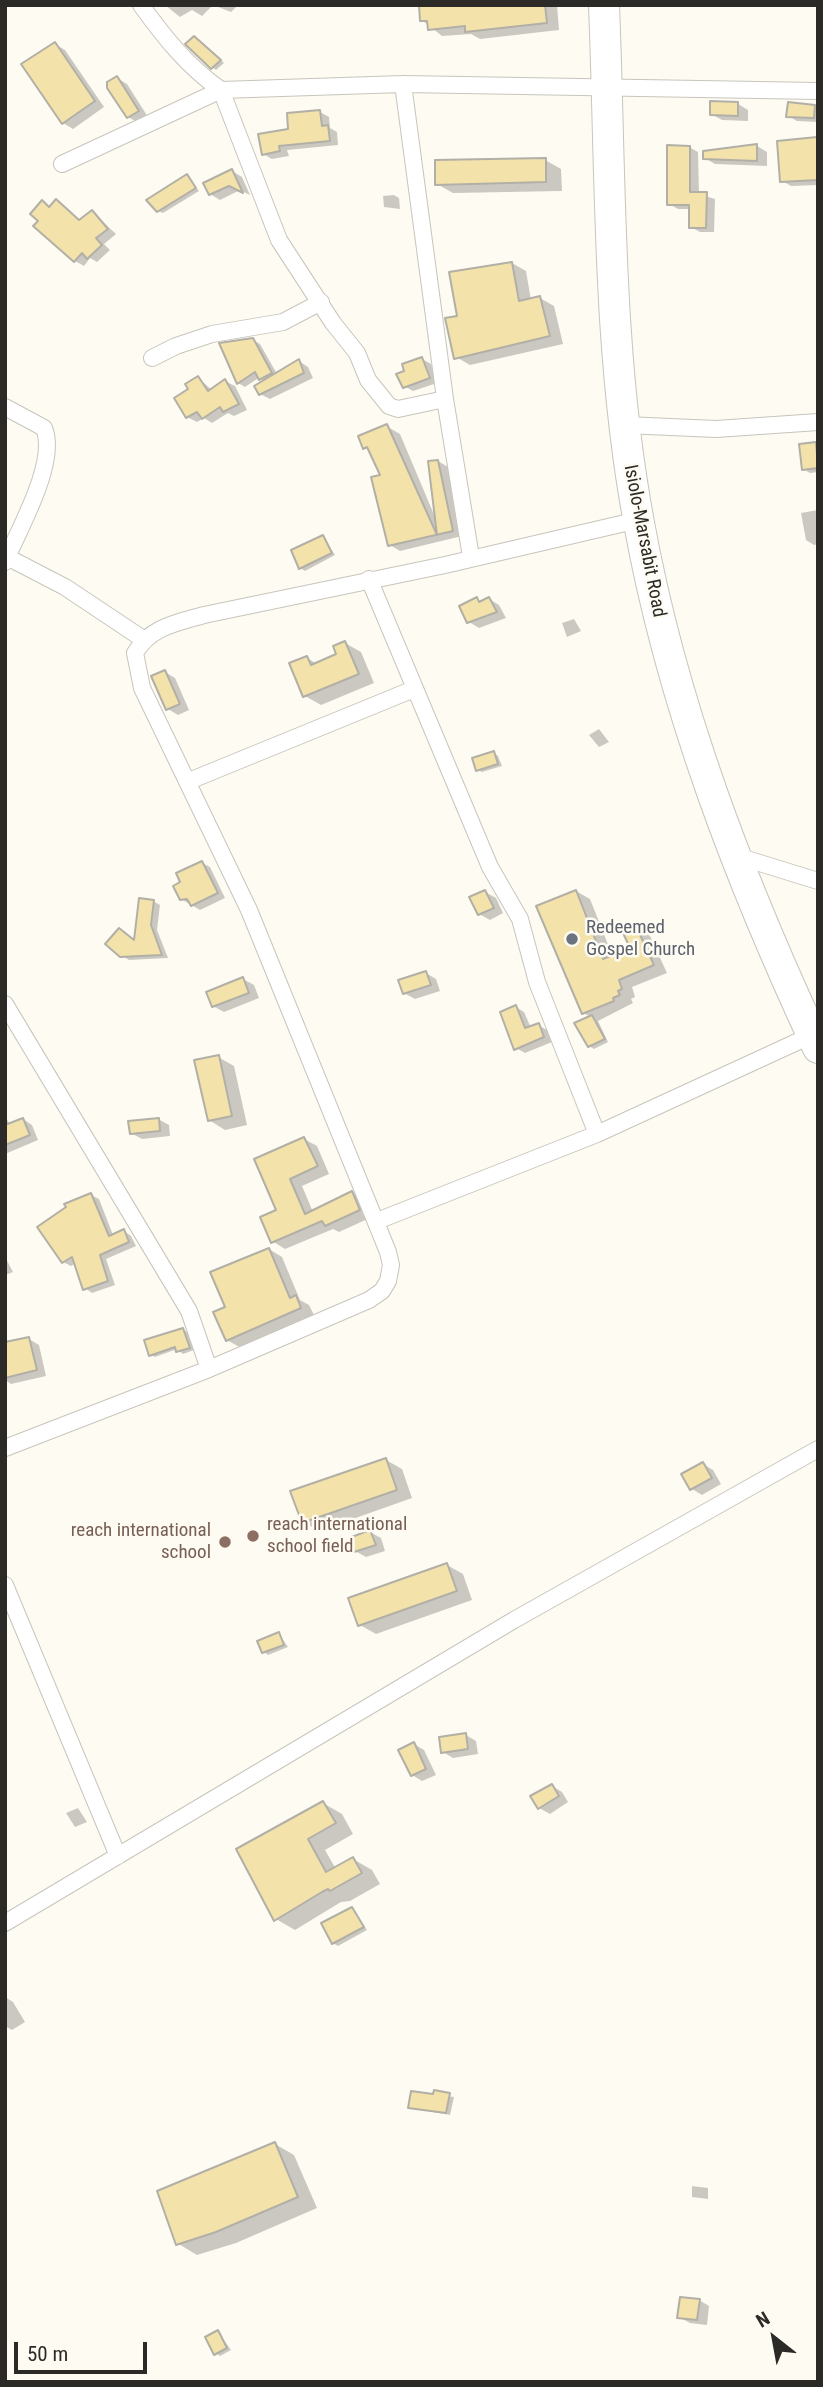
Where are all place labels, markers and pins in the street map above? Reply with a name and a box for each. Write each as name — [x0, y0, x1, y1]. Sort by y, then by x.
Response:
place label: Redeemed Gospel Church — [586, 917, 695, 961]
marker: Redeemed Gospel Church — [564, 931, 580, 947]
place label: reach international school field — [267, 1514, 407, 1558]
place label: reach international school — [71, 1520, 211, 1564]
marker: reach international school field — [245, 1528, 261, 1544]
marker: reach international school — [217, 1534, 233, 1550]

